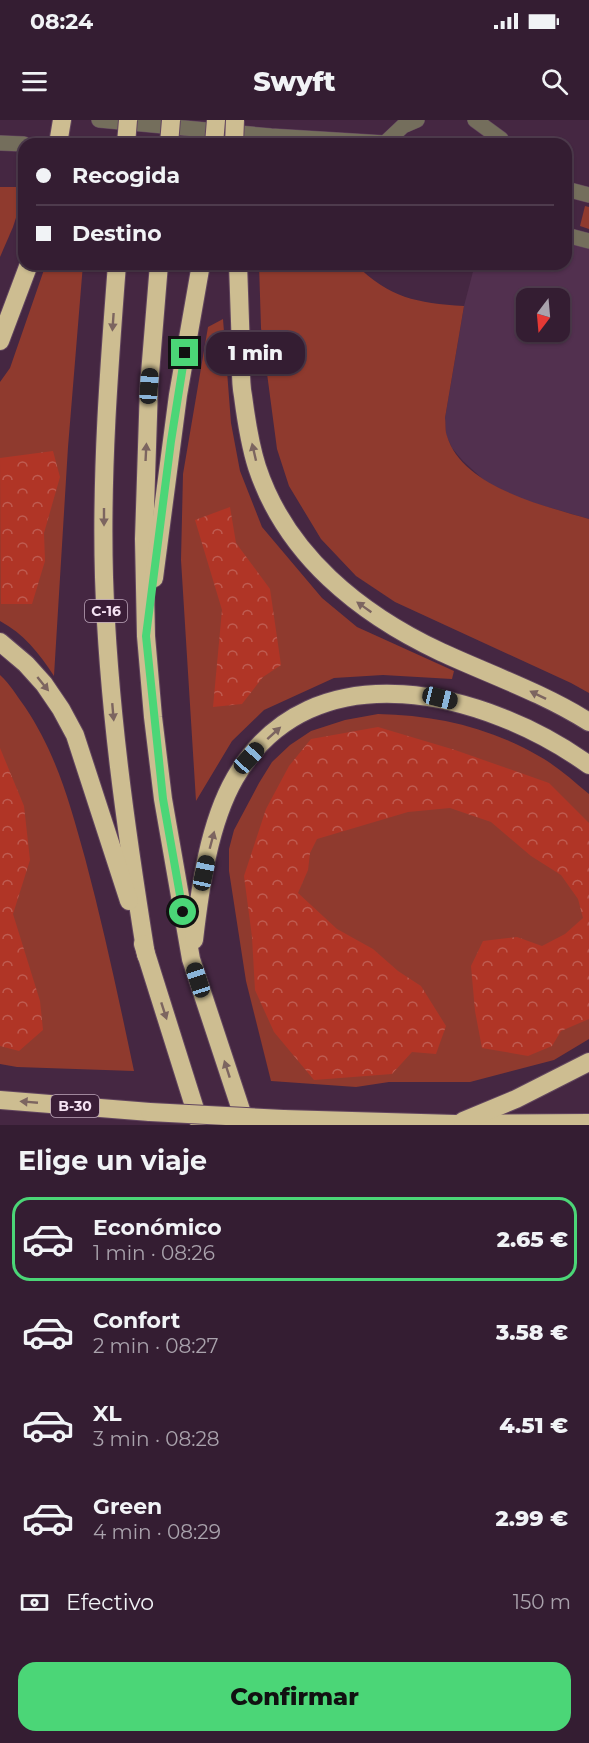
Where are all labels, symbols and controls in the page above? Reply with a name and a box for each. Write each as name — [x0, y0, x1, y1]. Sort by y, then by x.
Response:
text: 08:24 — [30, 8, 93, 35]
icon: menu — [18, 65, 51, 98]
text: Swyft — [253, 65, 336, 98]
icon: search — [538, 65, 571, 98]
text: Recogida — [72, 162, 180, 189]
text: Destino — [72, 220, 162, 247]
north arrow — [516, 288, 570, 342]
map controls — [516, 288, 570, 342]
one-way arrow — [108, 313, 117, 332]
callout: 1 min — [206, 332, 305, 374]
route end — [171, 339, 198, 366]
text: 1 min — [228, 341, 283, 365]
car — [139, 367, 159, 405]
one-way arrow — [141, 442, 150, 461]
one-way arrow — [248, 442, 258, 461]
one-way arrow — [99, 508, 109, 527]
road number: C-16 — [85, 600, 127, 622]
one-way arrow — [356, 602, 372, 613]
one-way arrow — [36, 676, 48, 691]
car — [420, 685, 460, 711]
one-way arrow — [529, 690, 546, 699]
one-way arrow — [108, 702, 118, 721]
one-way arrow — [266, 727, 281, 740]
car — [230, 739, 268, 777]
one-way arrow — [208, 830, 218, 849]
car — [191, 854, 217, 892]
route start — [169, 898, 196, 925]
car — [184, 960, 212, 1000]
one-way arrow — [160, 1002, 169, 1020]
one-way arrow — [222, 1060, 232, 1078]
road number: B-30 — [51, 1095, 99, 1117]
one-way arrow — [19, 1097, 38, 1107]
text: Elige un viaje — [18, 1144, 207, 1177]
icon: car — [21, 1212, 75, 1266]
text: Económico — [93, 1214, 222, 1241]
text: 2.65 € — [497, 1226, 568, 1253]
text: 1 min · 08:26 — [93, 1241, 215, 1265]
icon: car — [21, 1305, 75, 1359]
text: Confort — [93, 1307, 180, 1334]
text: 3.58 € — [496, 1319, 568, 1346]
text: 2 min · 08:27 — [93, 1334, 219, 1358]
icon: car — [21, 1398, 75, 1452]
text: XL — [93, 1400, 122, 1427]
text: 4.51 € — [499, 1412, 568, 1439]
text: 3 min · 08:28 — [93, 1427, 220, 1451]
icon: car — [21, 1491, 75, 1545]
text: Green — [93, 1493, 162, 1520]
text: 2.99 € — [495, 1505, 568, 1532]
text: 4 min · 08:29 — [93, 1520, 221, 1544]
icon: cash — [18, 1586, 51, 1619]
text: Efectivo — [66, 1589, 154, 1616]
text: 150 m — [513, 1590, 571, 1614]
button: Confirmar — [18, 1662, 571, 1731]

